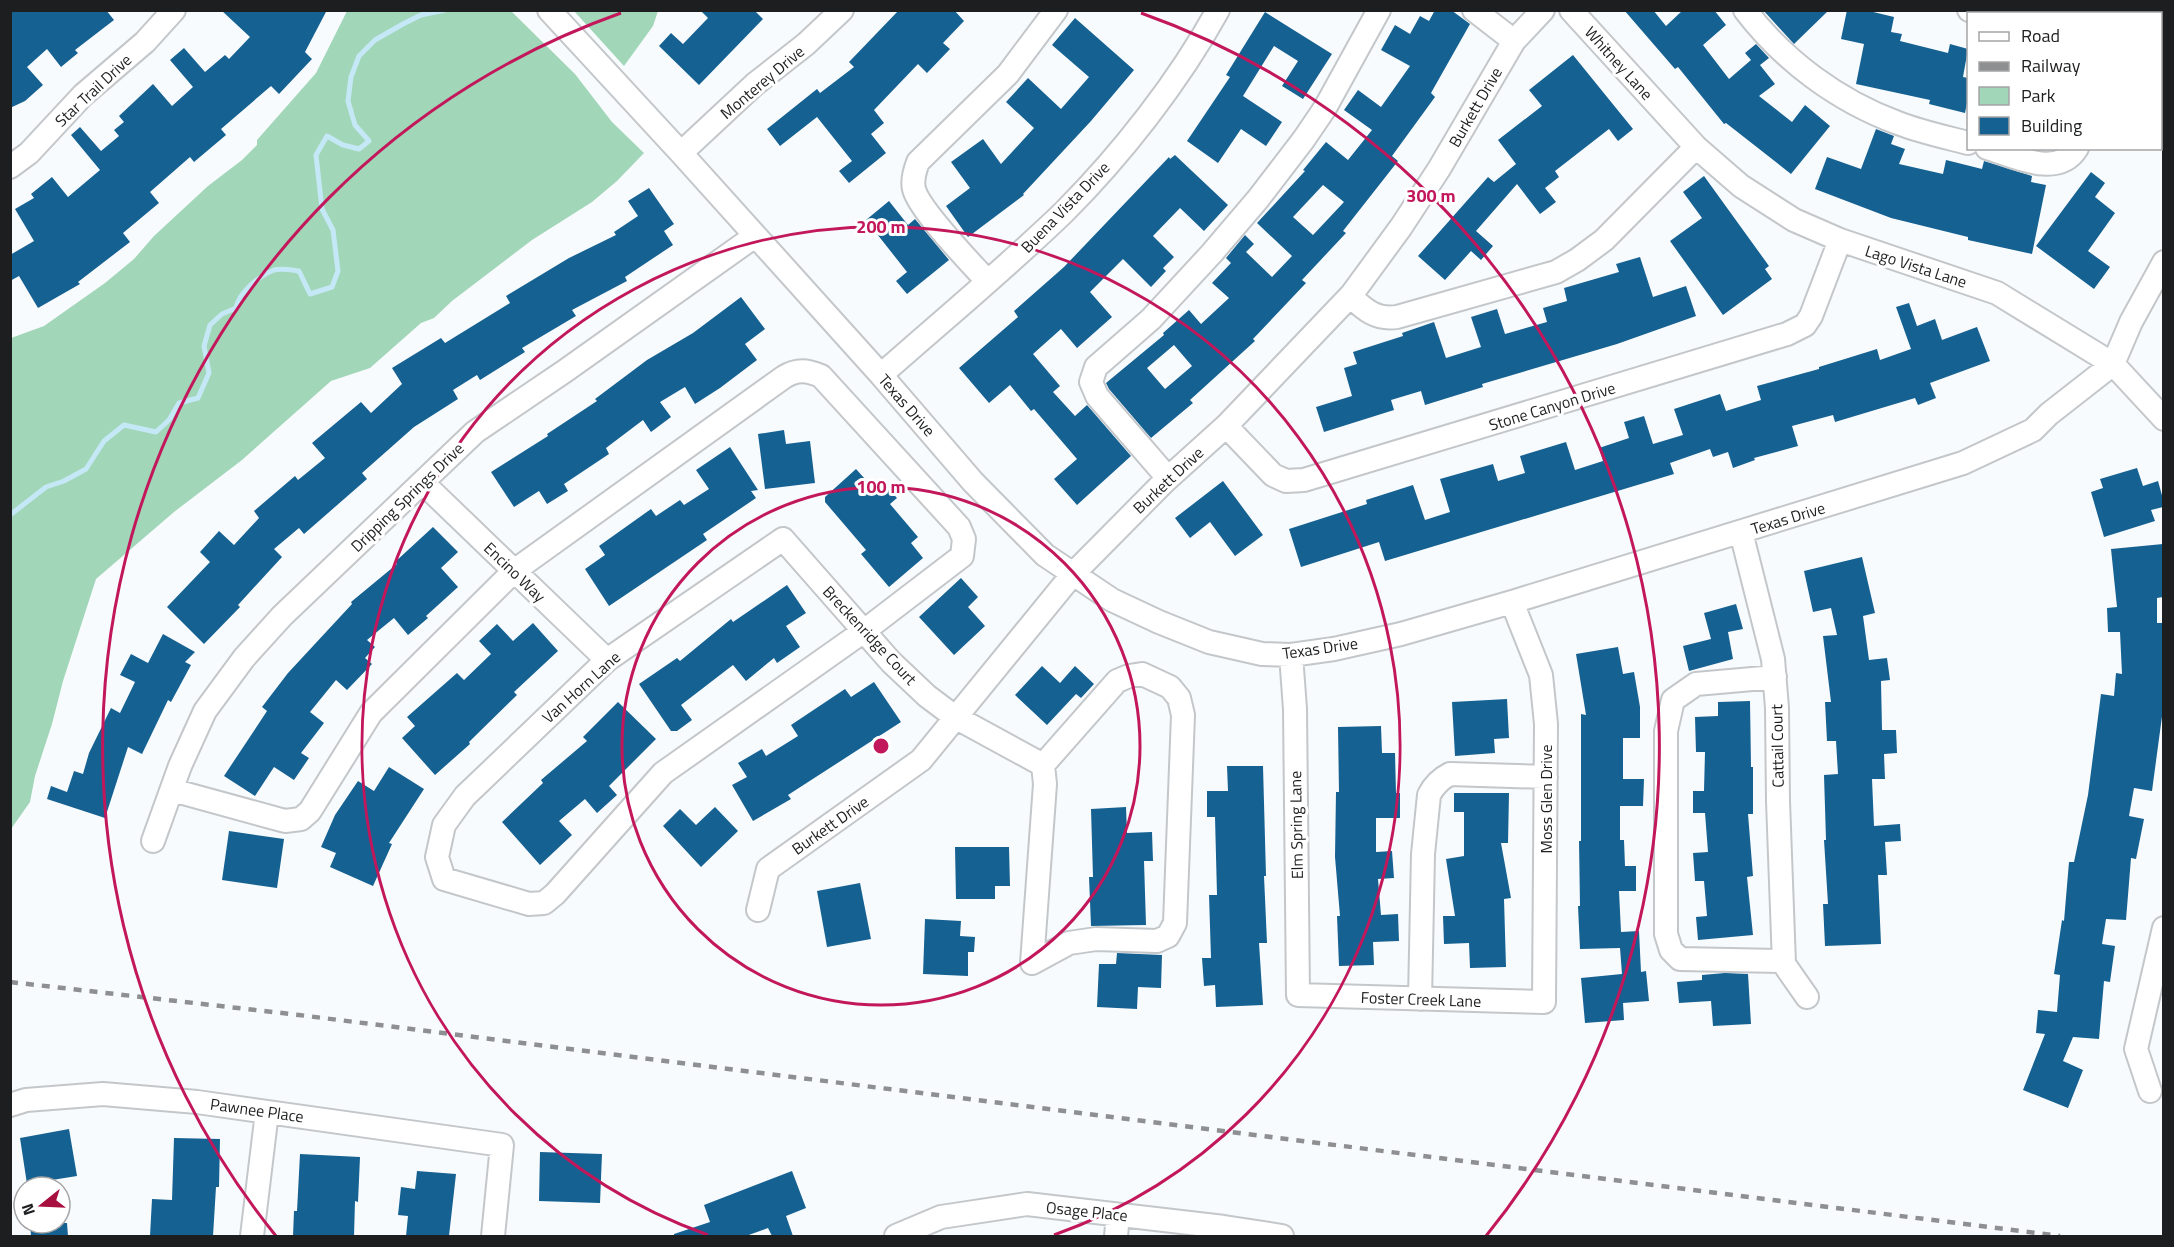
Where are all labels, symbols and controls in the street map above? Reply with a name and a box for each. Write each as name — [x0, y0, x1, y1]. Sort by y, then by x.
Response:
legend — [1967, 12, 2162, 150]
street label: Whitney Lane — [1579, 21, 1659, 105]
text: Road — [2021, 22, 2060, 49]
street label: Monterey Drive — [715, 40, 809, 124]
street label: Star Trail Drive — [49, 48, 137, 132]
text: Railway — [2021, 52, 2081, 79]
street label: Burkett Drive — [1442, 62, 1508, 152]
text: Park — [2021, 82, 2056, 109]
text: Building — [2021, 112, 2082, 139]
street label: Buena Vista Drive — [1015, 156, 1115, 258]
text: 300 m — [1406, 182, 1456, 209]
text: 200 m — [856, 213, 906, 240]
street label: Lago Vista Lane — [1862, 238, 1970, 294]
street label: Texas Drive — [873, 368, 941, 442]
street label: Stone Canyon Drive — [1486, 375, 1618, 437]
street label: Dripping Springs Drive — [345, 437, 469, 557]
street label: Burkett Drive — [1127, 441, 1209, 519]
text: 100 m — [856, 473, 906, 500]
street label: Texas Drive — [1748, 495, 1828, 541]
street label: Encino Way — [479, 536, 552, 608]
street label: Breckenridge Court — [817, 580, 923, 690]
street label: Texas Drive — [1281, 631, 1359, 665]
street label: Van Horn Lane — [536, 645, 626, 729]
street label: Cattail Court — [1764, 704, 1790, 788]
centre of rings — [871, 736, 891, 756]
street label: Moss Glen Drive — [1534, 745, 1558, 853]
street label: Elm Spring Lane — [1283, 771, 1309, 879]
street label: Burkett Drive — [787, 790, 873, 860]
street label: Foster Creek Lane — [1360, 985, 1482, 1013]
street label: Pawnee Place — [209, 1092, 305, 1128]
north arrow — [12, 1175, 72, 1235]
street label: Osage Place — [1045, 1195, 1129, 1227]
text: N — [15, 1201, 41, 1219]

